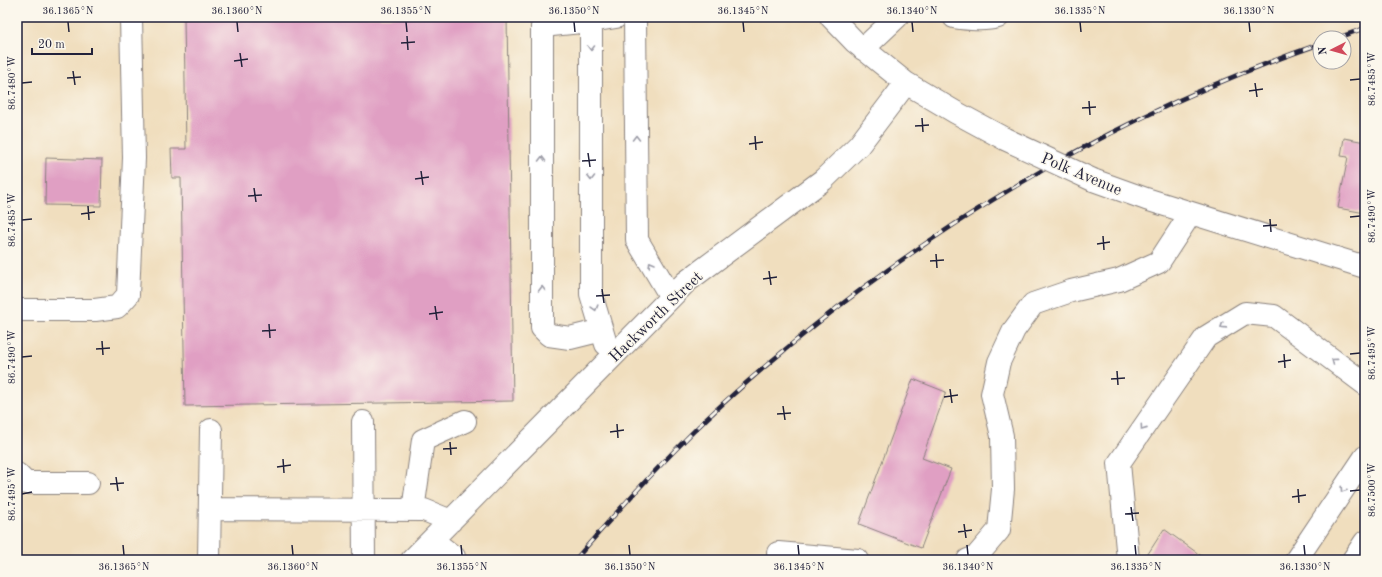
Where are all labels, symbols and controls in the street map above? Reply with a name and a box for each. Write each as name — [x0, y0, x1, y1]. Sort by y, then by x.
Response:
text: 36.1365°N — [42, 6, 94, 16]
text: 36.1360°N — [211, 6, 263, 16]
text: 36.1355°N — [380, 6, 432, 16]
text: 36.1350°N — [548, 6, 600, 16]
text: 36.1345°N — [717, 6, 769, 16]
text: 36.1340°N — [886, 6, 938, 16]
text: 36.1335°N — [1054, 6, 1106, 16]
text: 36.1330°N — [1223, 6, 1275, 16]
scale bar — [32, 30, 92, 56]
north arrow — [1312, 30, 1352, 70]
text: 20 m — [38, 39, 65, 51]
one-way arrow — [587, 45, 595, 51]
text: N — [1318, 46, 1329, 56]
text: 86.7485°W — [1367, 52, 1377, 106]
text: 86.7480°W — [7, 56, 17, 110]
one-way arrow — [632, 135, 640, 141]
street label: Polk Avenue — [1039, 151, 1124, 199]
one-way arrow — [538, 156, 546, 162]
one-way arrow — [587, 175, 595, 181]
text: 86.7490°W — [1367, 189, 1377, 243]
text: 86.7485°W — [7, 193, 17, 247]
one-way arrow — [648, 261, 656, 268]
street label: Hackworth Street — [607, 269, 707, 366]
one-way arrow — [538, 286, 546, 292]
one-way arrow — [590, 304, 599, 311]
one-way arrow — [1220, 322, 1227, 329]
text: 86.7495°W — [1367, 326, 1377, 380]
text: 86.7490°W — [7, 330, 17, 384]
one-way arrow — [1331, 359, 1338, 366]
one-way arrow — [1141, 423, 1148, 430]
text: 86.7500°W — [1367, 463, 1377, 517]
text: 86.7495°W — [7, 467, 17, 521]
one-way arrow — [1341, 485, 1348, 492]
text: 36.1365°N — [98, 562, 150, 572]
text: 36.1360°N — [267, 562, 319, 572]
text: 36.1355°N — [436, 562, 488, 572]
text: 36.1350°N — [604, 562, 656, 572]
text: 36.1345°N — [773, 562, 825, 572]
text: 36.1340°N — [942, 562, 994, 572]
text: 36.1335°N — [1110, 562, 1162, 572]
text: 36.1330°N — [1279, 562, 1331, 572]

